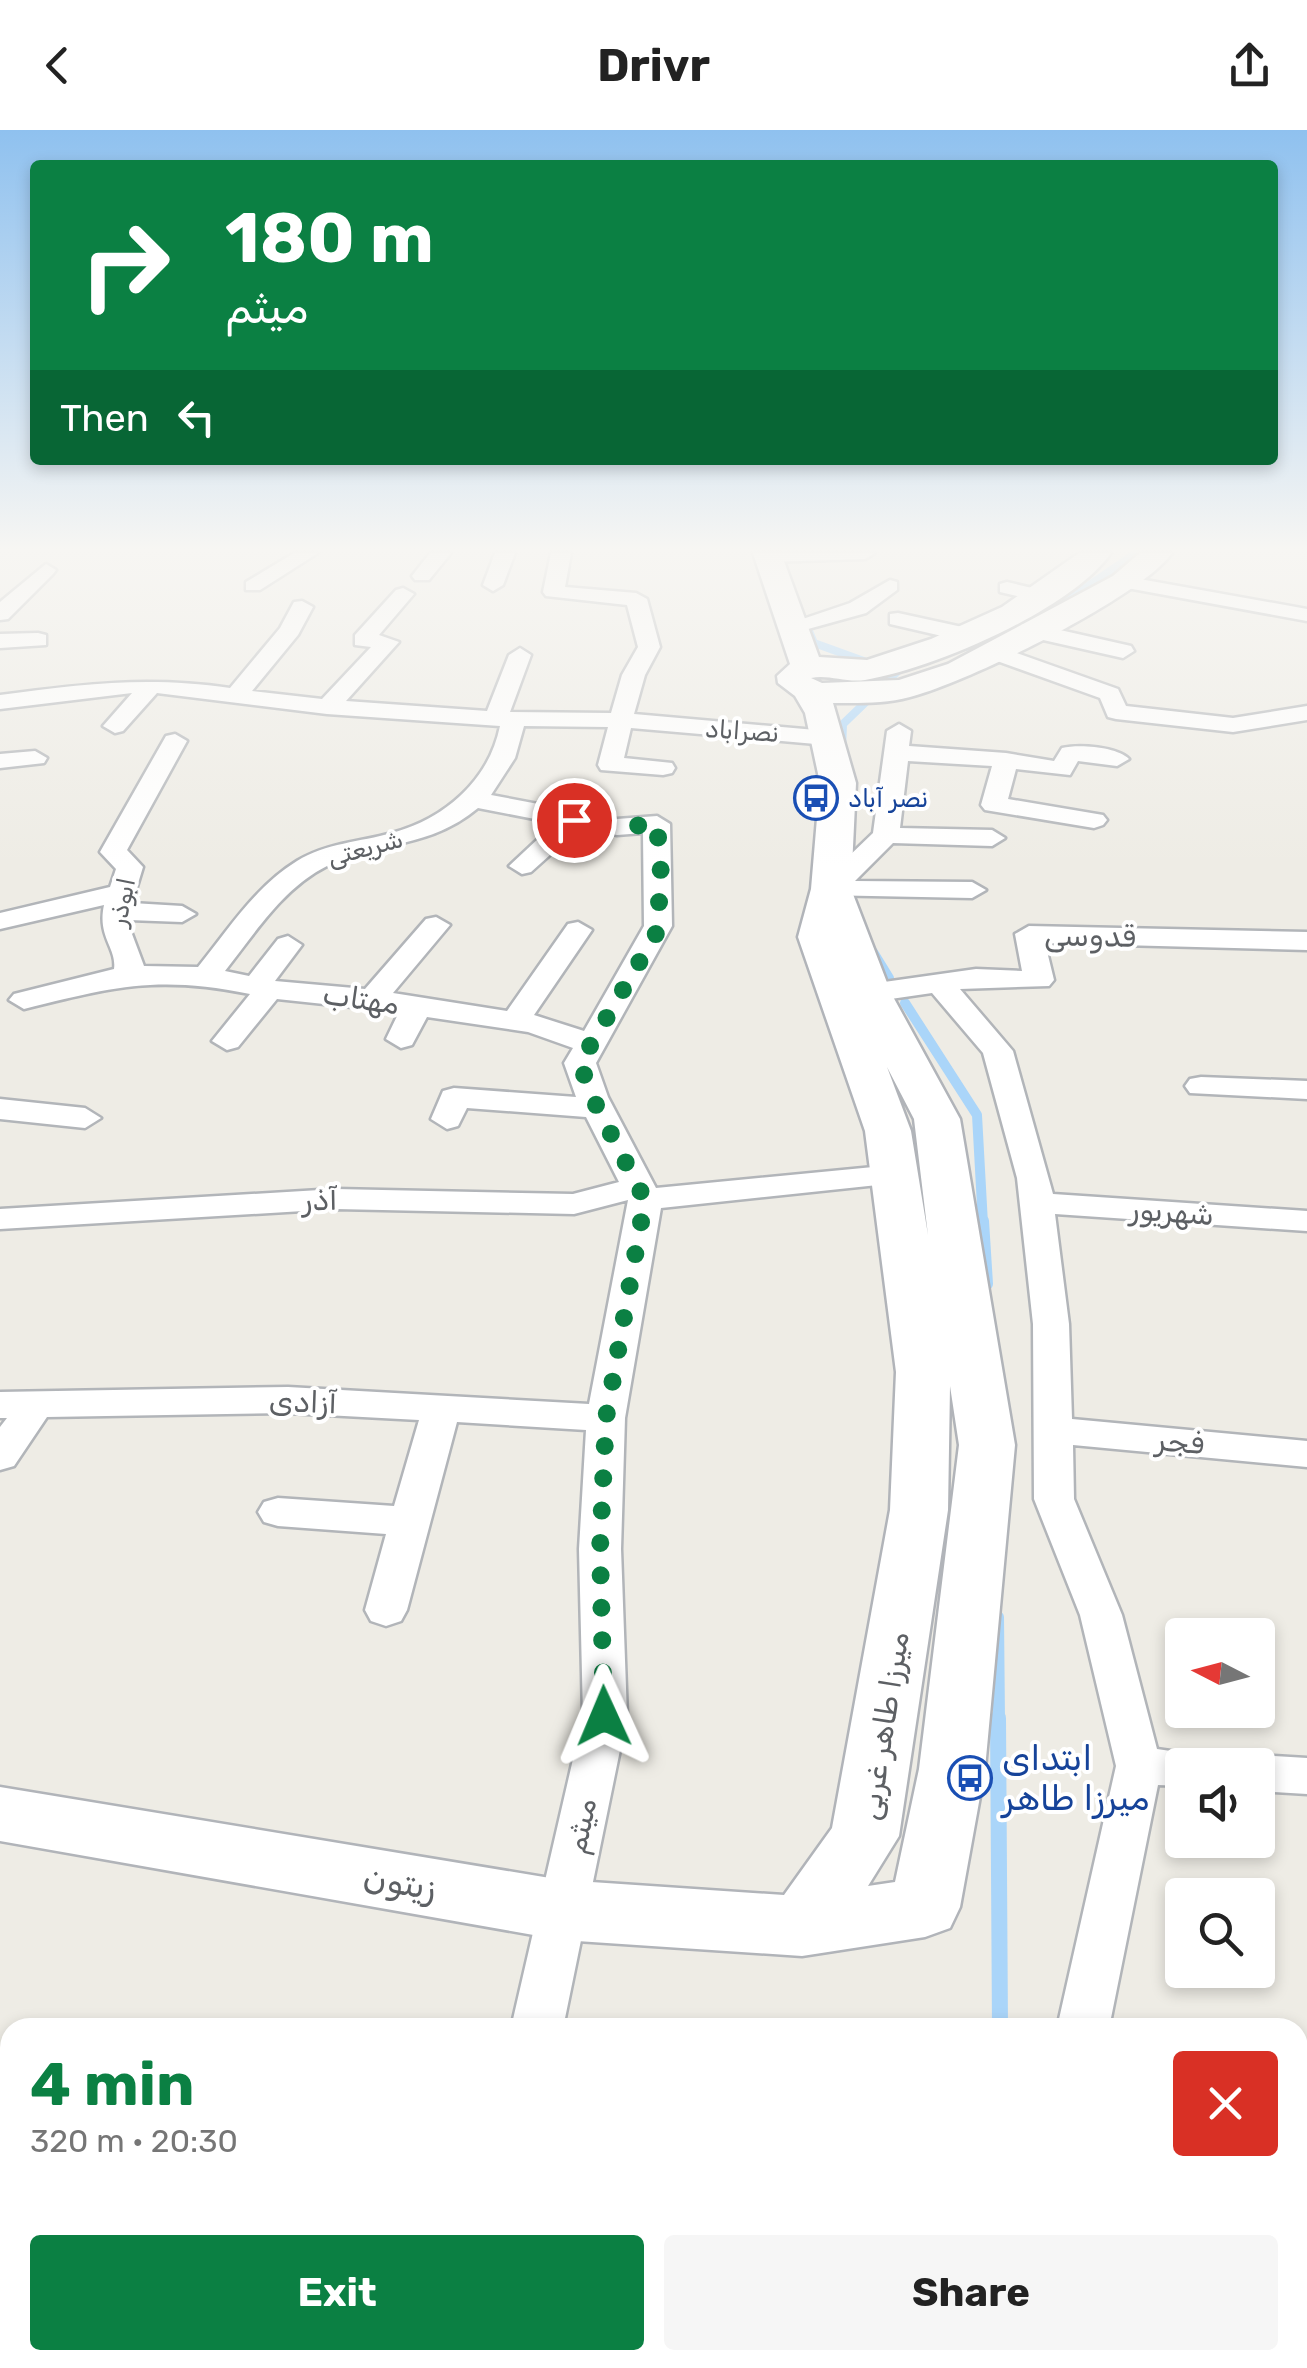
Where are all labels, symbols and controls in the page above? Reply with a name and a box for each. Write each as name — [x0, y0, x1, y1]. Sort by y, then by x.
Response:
icon: back — [30, 38, 85, 93]
icon: share — [1222, 38, 1277, 93]
text: Drivr — [597, 39, 710, 92]
text: 180 m — [225, 197, 434, 280]
icon: right — [60, 200, 190, 330]
text: میثم — [225, 281, 309, 334]
icon: left — [169, 390, 224, 445]
text: Then — [60, 395, 149, 441]
street label: نصراباد — [704, 714, 780, 748]
bus stop icon: نصر آباد — [793, 775, 839, 821]
pin — [532, 778, 617, 863]
place label: نصر آباد — [848, 784, 928, 813]
icon: arrive — [547, 793, 602, 848]
street label: شریعتی — [324, 824, 406, 872]
street label: ابوذر — [102, 875, 142, 931]
street label: قدوسی — [1044, 917, 1136, 955]
street label: مهتاب — [320, 976, 402, 1022]
street label: آذر — [300, 1182, 338, 1218]
street label: شهریور — [1127, 1191, 1215, 1233]
street label: آزادی — [268, 1383, 338, 1421]
street label: فجر — [1152, 1422, 1206, 1462]
north arrow — [1165, 1618, 1275, 1728]
map controls — [1165, 1618, 1275, 1988]
street label: میرزا طاهر غربی — [851, 1629, 917, 1823]
position arrow — [552, 1664, 656, 1768]
place label: ابتدای میرزا طاهر — [1000, 1737, 1150, 1819]
button: sound — [1165, 1748, 1275, 1858]
bus stop icon: ابتدای میرزا طاهر — [947, 1755, 993, 1801]
street label: میثم — [558, 1795, 605, 1857]
street label: زیتون — [360, 1855, 440, 1909]
button: search — [1165, 1878, 1275, 1988]
text: 4 min — [30, 2049, 194, 2120]
button: close — [1173, 2051, 1278, 2156]
text: 320 m · 20:30 — [30, 2122, 238, 2160]
button: Exit — [30, 2235, 644, 2350]
button: Share — [664, 2235, 1278, 2350]

